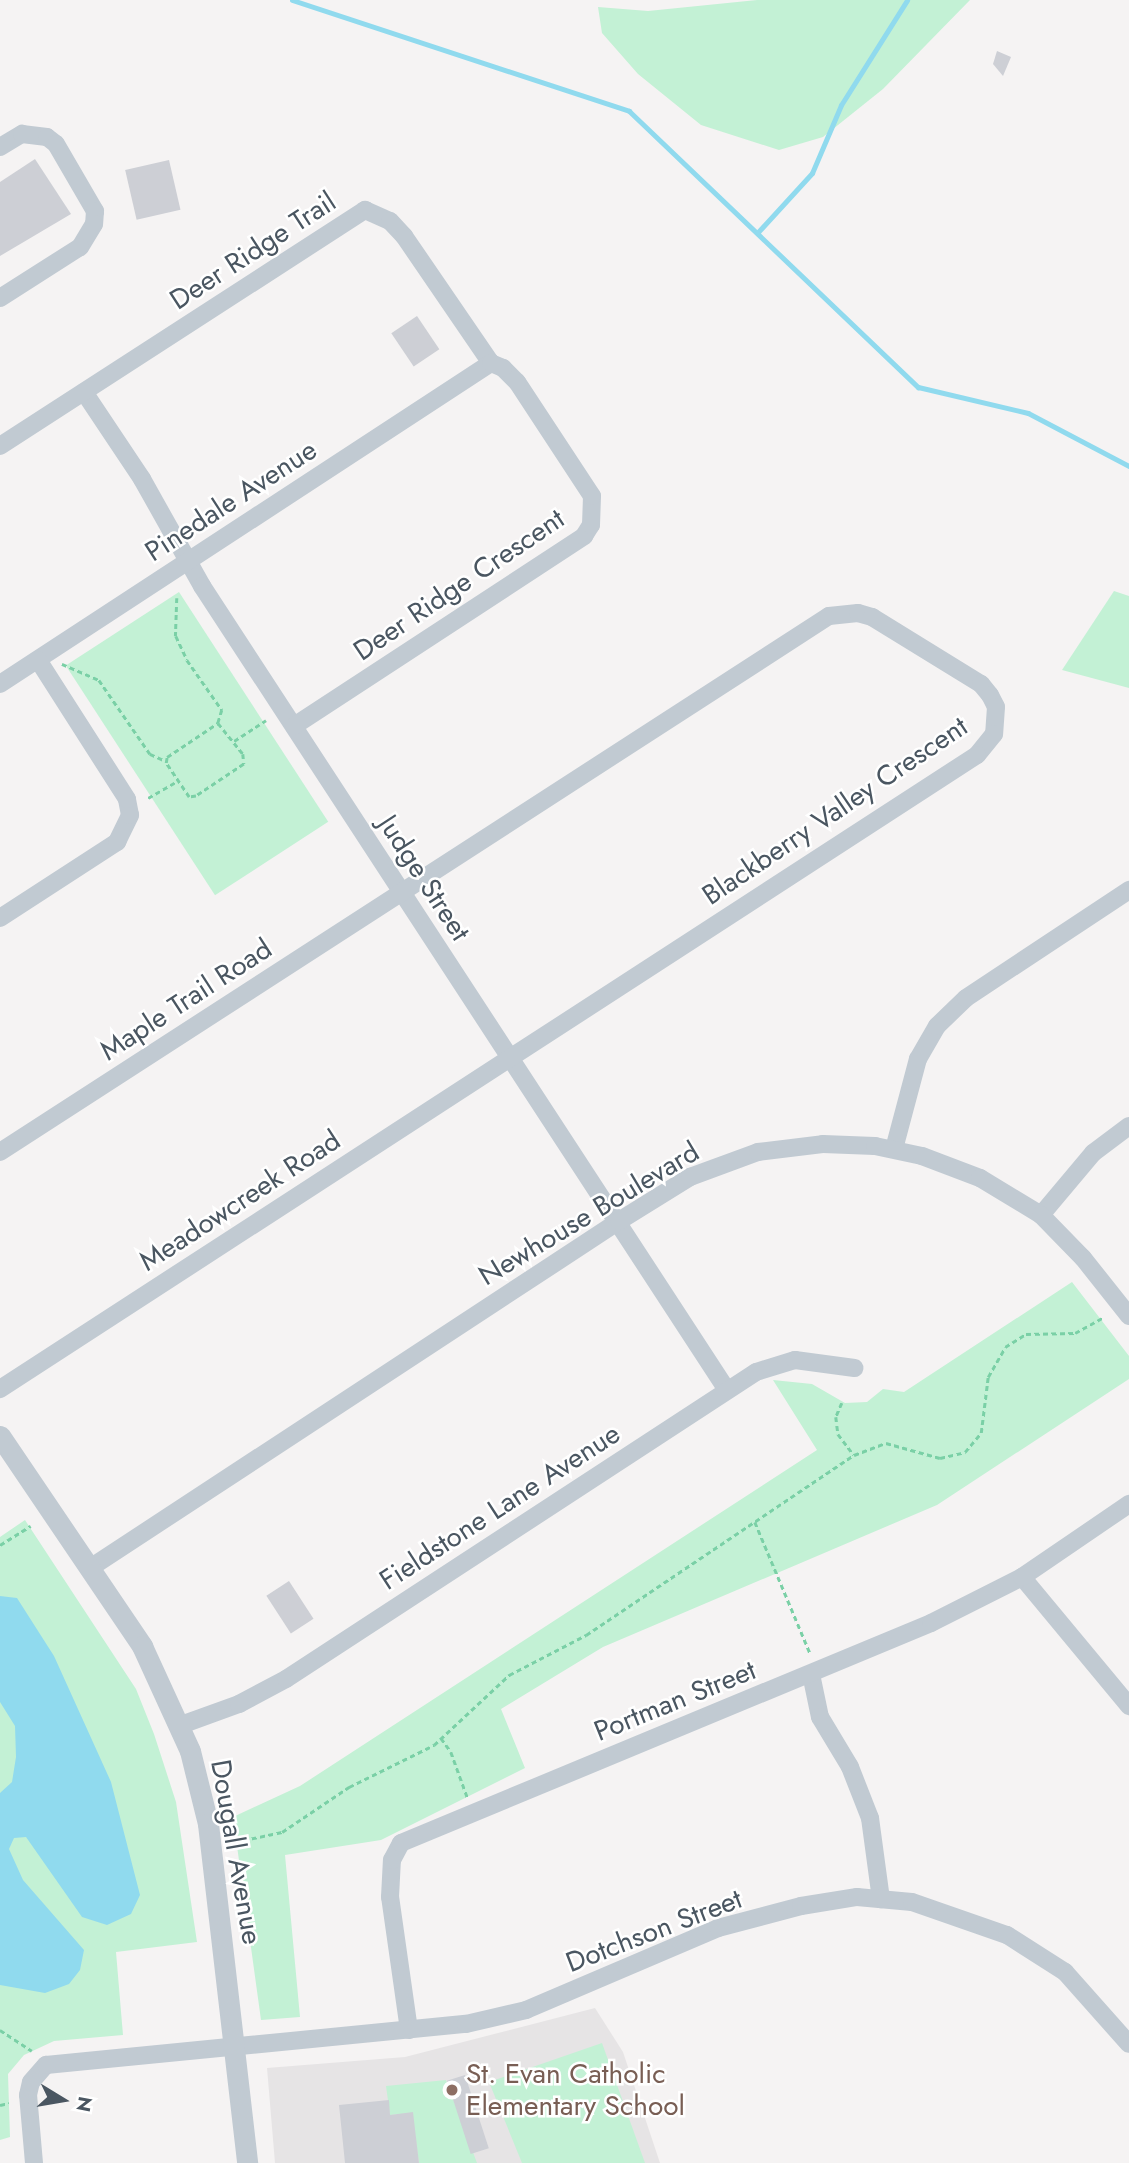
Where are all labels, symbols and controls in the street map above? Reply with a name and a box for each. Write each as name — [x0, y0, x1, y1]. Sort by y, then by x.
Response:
street label: Deer Ridge Trail — [164, 185, 342, 317]
street label: Pinedale Avenue — [139, 433, 323, 569]
street label: Deer Ridge Crescent — [347, 502, 571, 668]
street label: Blackberry Valley Crescent — [696, 710, 974, 912]
street label: Judge Street — [371, 809, 477, 947]
street label: Maple Trail Road — [94, 932, 278, 1068]
street label: Meadowcreek Road — [133, 1124, 347, 1278]
street label: Newhouse Boulevard — [473, 1135, 705, 1293]
street label: Fieldstone Lane Avenue — [374, 1417, 626, 1597]
street label: Portman Street — [589, 1653, 761, 1749]
street label: Dougall Avenue — [203, 1757, 269, 1947]
street label: Dotchson Street — [561, 1882, 747, 1980]
place label: St. Evan Catholic Elementary School — [466, 2057, 685, 2123]
north arrow — [28, 2065, 98, 2135]
marker: St. Evan Catholic Elementary School — [444, 2082, 460, 2098]
text: N — [69, 2094, 99, 2114]

